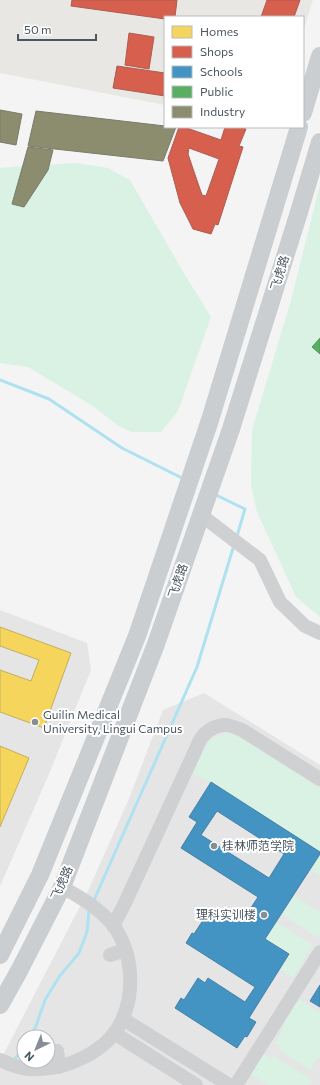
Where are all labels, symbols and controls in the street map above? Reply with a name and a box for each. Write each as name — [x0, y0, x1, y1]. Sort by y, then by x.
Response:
scale bar — [18, 16, 96, 42]
legend — [164, 16, 304, 128]
text: 50 m — [24, 22, 52, 36]
text: Homes — [200, 24, 238, 38]
text: Shops — [200, 44, 234, 58]
text: Schools — [200, 64, 243, 78]
text: Public — [200, 84, 233, 98]
text: Industry — [200, 104, 245, 118]
street label: 飞虎路 — [267, 253, 291, 292]
street label: 飞虎路 — [165, 561, 190, 600]
place label: Guilin Medical University, Lingui Campus — [43, 707, 182, 735]
marker: Guilin Medical University, Lingui Campus — [30, 717, 40, 727]
place label: 桂林师范学院 — [222, 838, 294, 852]
marker: 桂林师范学院 — [209, 841, 219, 851]
street label: 飞虎路 — [47, 863, 75, 902]
place label: 理科实训楼 — [196, 907, 256, 921]
marker: 理科实训楼 — [259, 910, 269, 920]
north arrow — [16, 1029, 56, 1069]
text: N — [21, 1049, 36, 1064]

